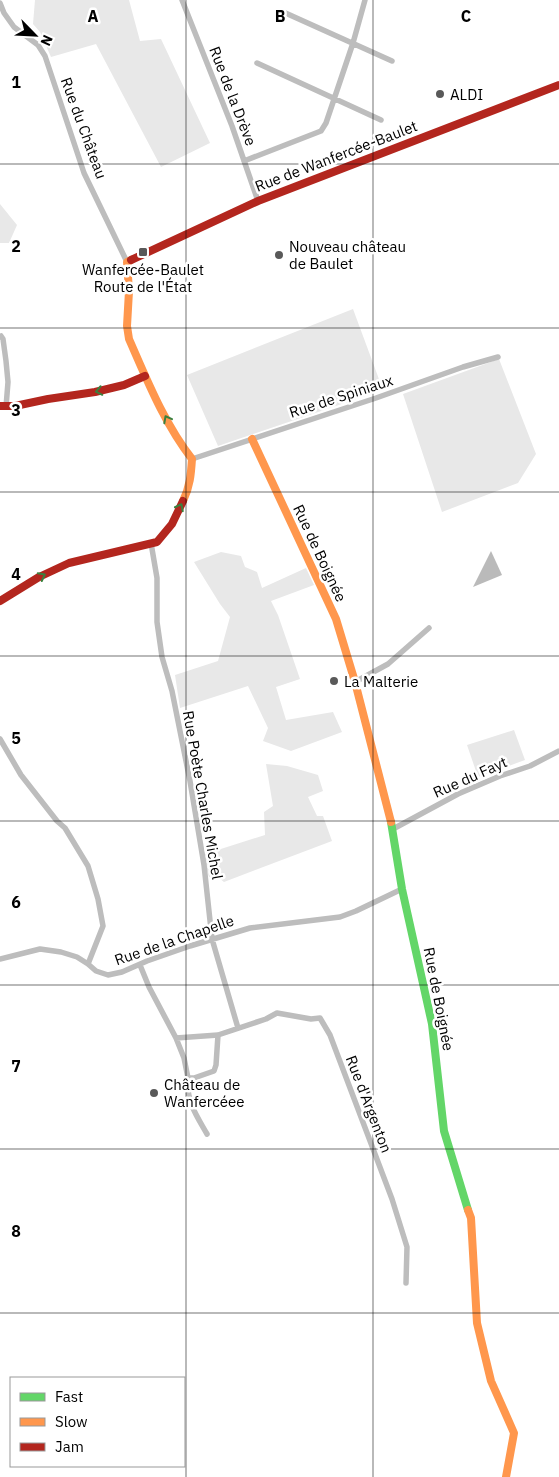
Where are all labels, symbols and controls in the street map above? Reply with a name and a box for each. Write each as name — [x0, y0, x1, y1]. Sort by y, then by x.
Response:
text: A — [88, 6, 99, 26]
text: B — [275, 6, 286, 26]
text: C — [461, 6, 471, 26]
north arrow — [10, 10, 60, 60]
text: N — [37, 32, 57, 49]
street label: Rue de la Drève — [205, 44, 261, 148]
text: 1 — [11, 72, 21, 92]
street label: Rue du Château — [57, 75, 111, 181]
place label: ALDI — [450, 85, 483, 104]
marker: ALDI — [434, 88, 446, 100]
street label: Rue de Wanfercée-Baulet — [252, 116, 420, 196]
text: 2 — [11, 236, 21, 256]
place label: Nouveau château de Baulet — [289, 237, 406, 273]
marker: Wanfercée-Baulet Route de l'État — [137, 246, 149, 258]
marker: Nouveau château de Baulet — [273, 249, 285, 261]
place label: Wanfercée-Baulet Route de l'État — [82, 260, 204, 296]
street label: Rue de Spiniaux — [287, 370, 396, 422]
one-way arrow — [94, 386, 103, 396]
text: 3 — [11, 400, 21, 420]
one-way arrow — [163, 415, 173, 424]
street label: Rue de Boignée — [289, 501, 351, 605]
one-way arrow — [174, 504, 184, 513]
text: 4 — [11, 564, 21, 584]
one-way arrow — [37, 572, 46, 582]
place label: La Malterie — [344, 672, 418, 691]
marker: La Malterie — [328, 675, 340, 687]
street label: Rue Poète Charles Michel — [179, 709, 227, 881]
text: 5 — [11, 728, 21, 748]
street label: Rue du Fayt — [430, 752, 510, 802]
text: 6 — [11, 892, 21, 912]
street label: Rue de la Chapelle — [112, 911, 236, 969]
street label: Rue de Boignée — [420, 946, 458, 1052]
street label: Rue d'Argenton — [342, 1053, 396, 1155]
text: 7 — [11, 1056, 21, 1076]
place label: Château de Wanfercéee — [164, 1075, 244, 1111]
marker: Château de Wanfercéee — [148, 1087, 160, 1099]
text: 8 — [11, 1221, 21, 1241]
legend — [10, 1377, 185, 1467]
text: Fast — [55, 1387, 83, 1406]
text: Slow — [55, 1412, 88, 1431]
text: Jam — [55, 1437, 84, 1456]

